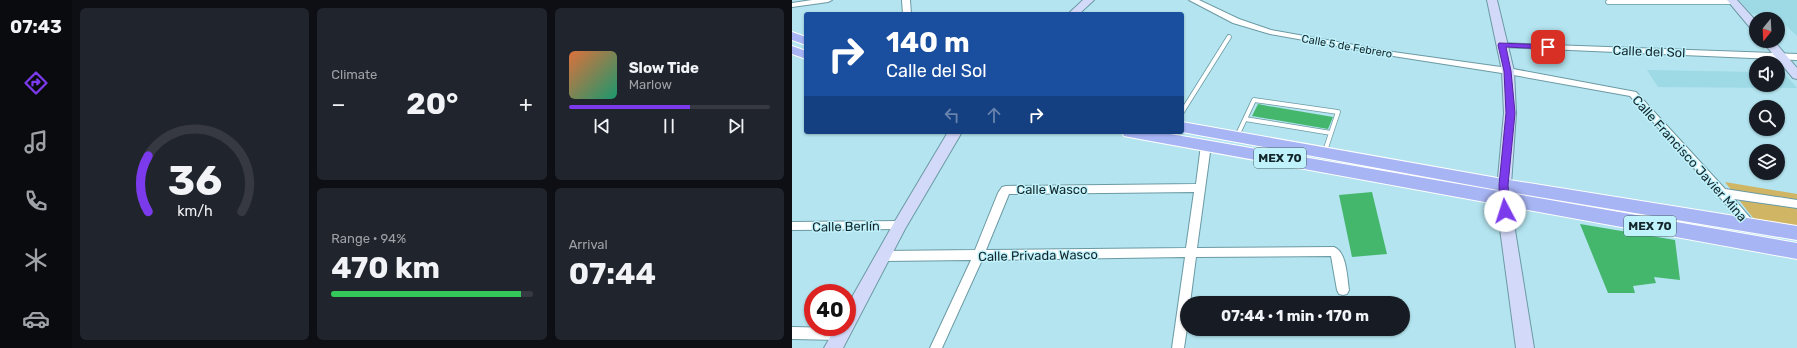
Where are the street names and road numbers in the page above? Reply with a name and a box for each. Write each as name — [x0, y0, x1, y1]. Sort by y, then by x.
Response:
street label: Calle 5 de Febrero — [1301, 32, 1393, 61]
street label: Calle del Sol — [1612, 43, 1686, 60]
street label: Calle Francisco Javier Mina — [1629, 92, 1750, 224]
road number: MEX 70 — [1254, 148, 1306, 168]
street label: Calle Wasco — [1017, 182, 1087, 197]
road number: MEX 70 — [1624, 216, 1676, 236]
street label: Calle Berlín — [812, 218, 880, 235]
street label: Calle Privada Wasco — [978, 247, 1098, 264]

